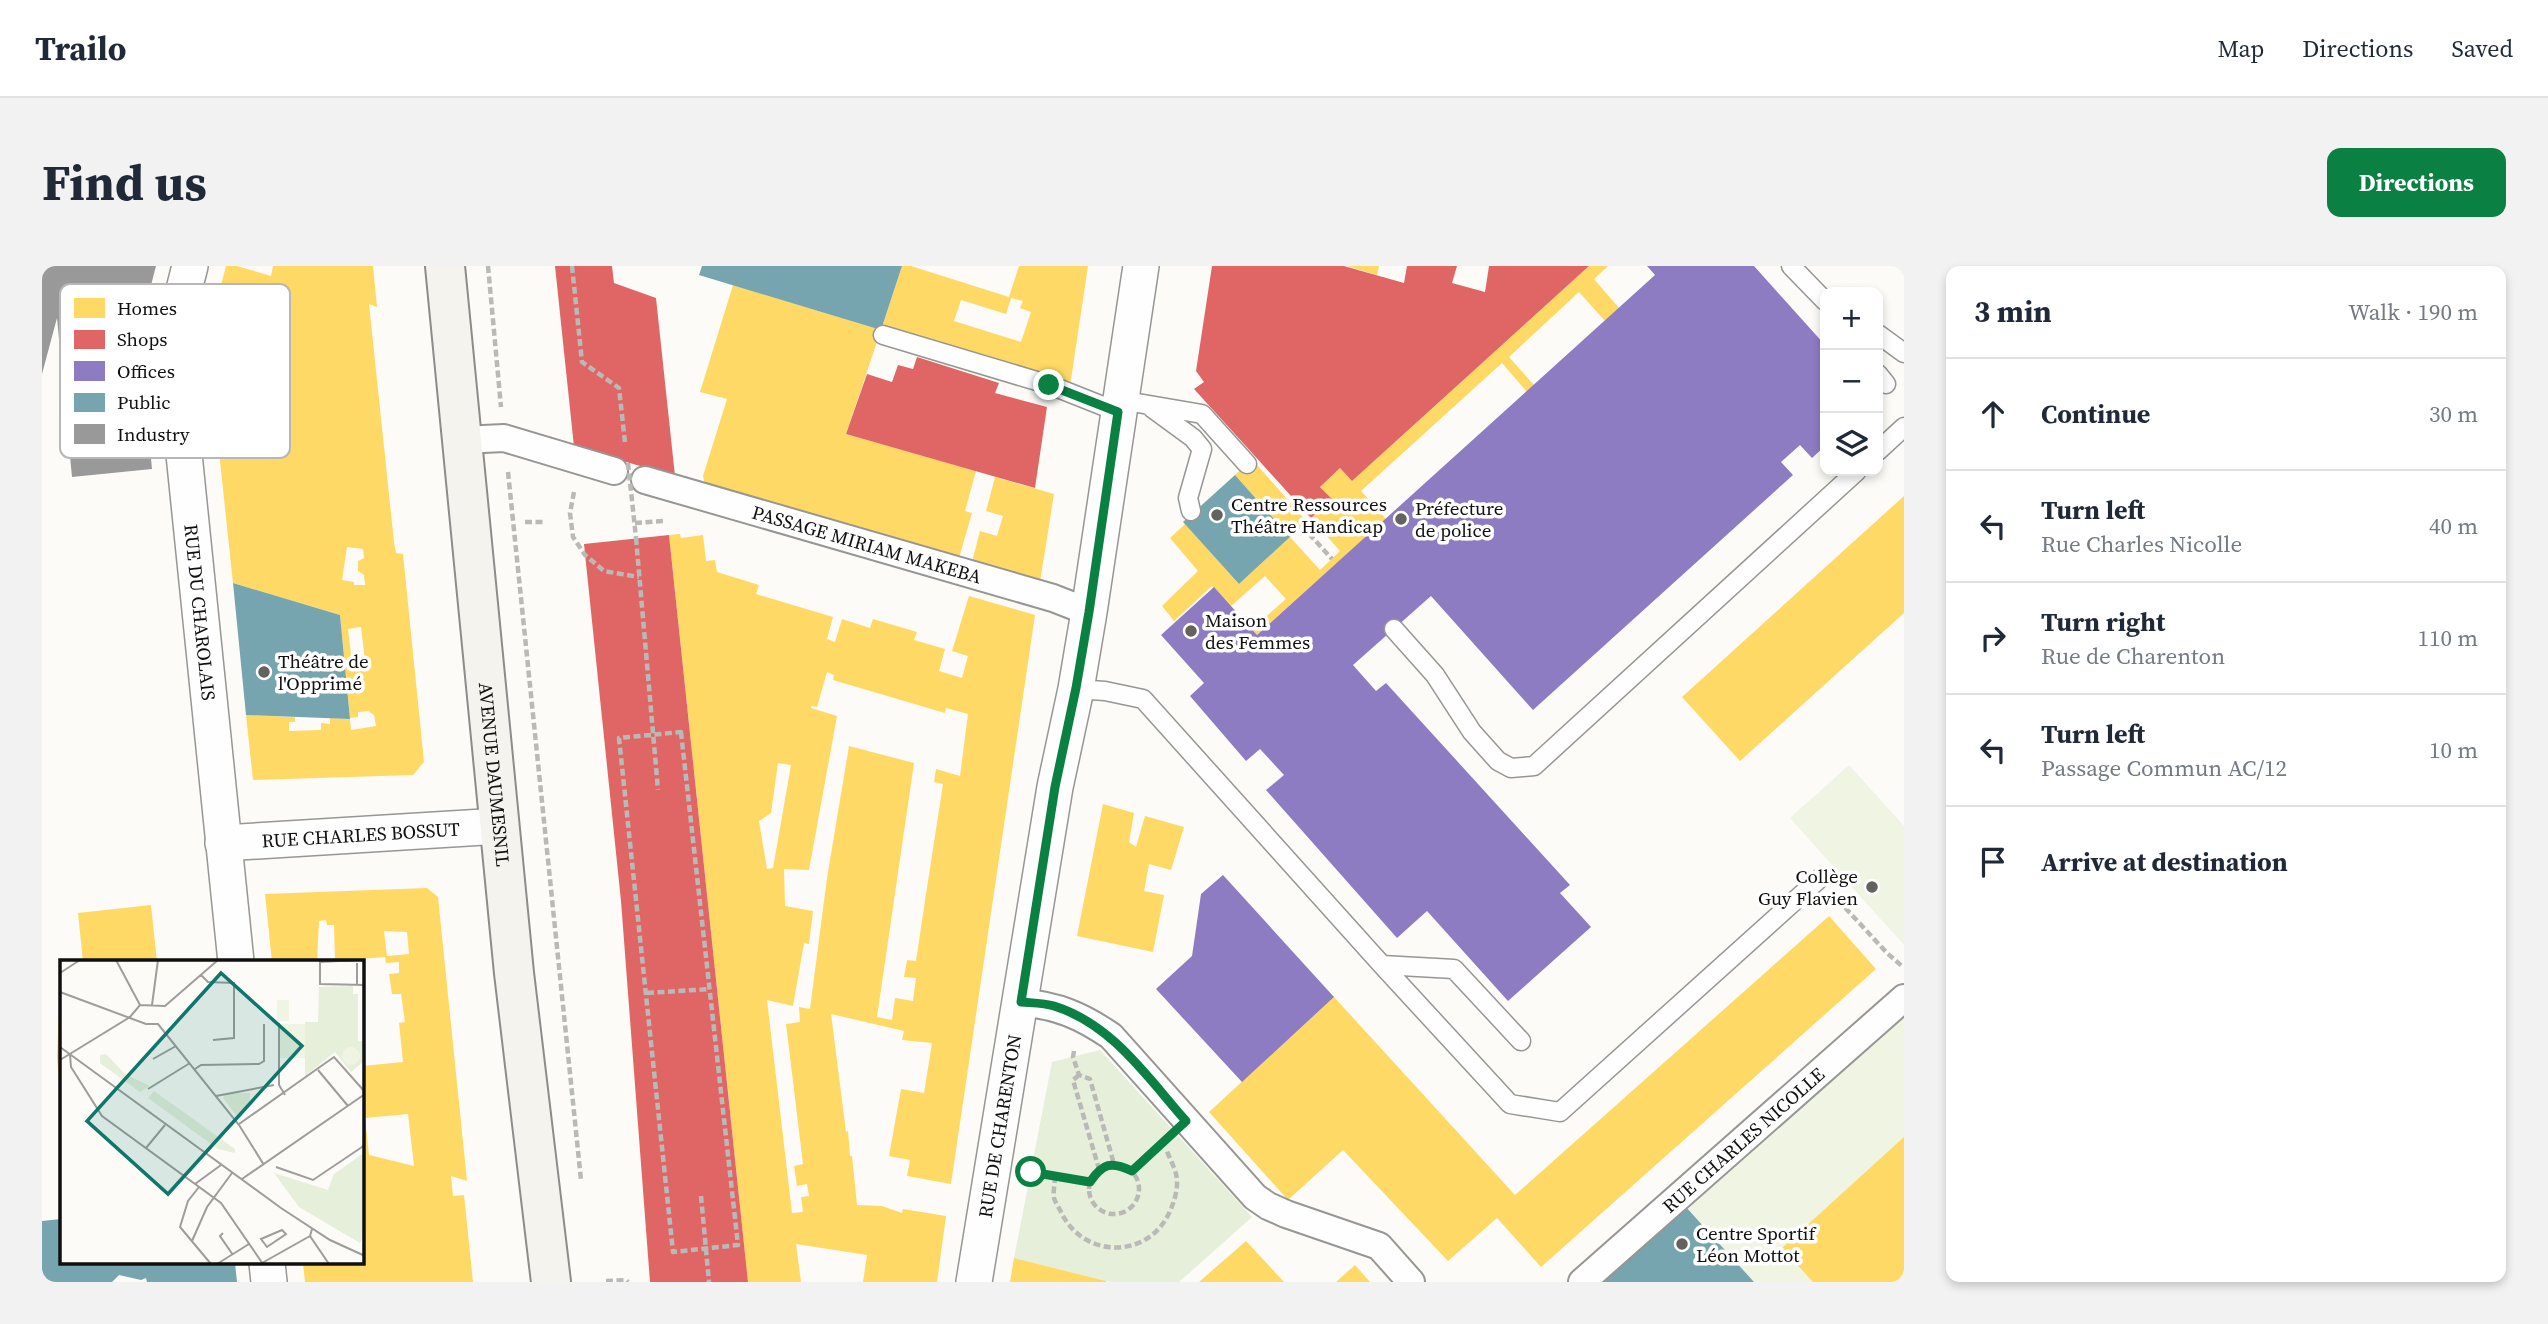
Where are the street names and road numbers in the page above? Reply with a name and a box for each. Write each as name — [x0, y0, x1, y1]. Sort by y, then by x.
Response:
street label: PASSAGE MIRIAM MAKEBA — [749, 499, 985, 590]
street label: RUE DU CHAROLAIS — [178, 523, 222, 702]
street label: AVENUE DAUMESNIL — [473, 681, 517, 868]
street label: RUE CHARLES BOSSUT — [261, 815, 461, 854]
street label: RUE DE CHARENTON — [972, 1032, 1027, 1220]
street label: RUE CHARLES NICOLLE — [1657, 1061, 1830, 1218]

